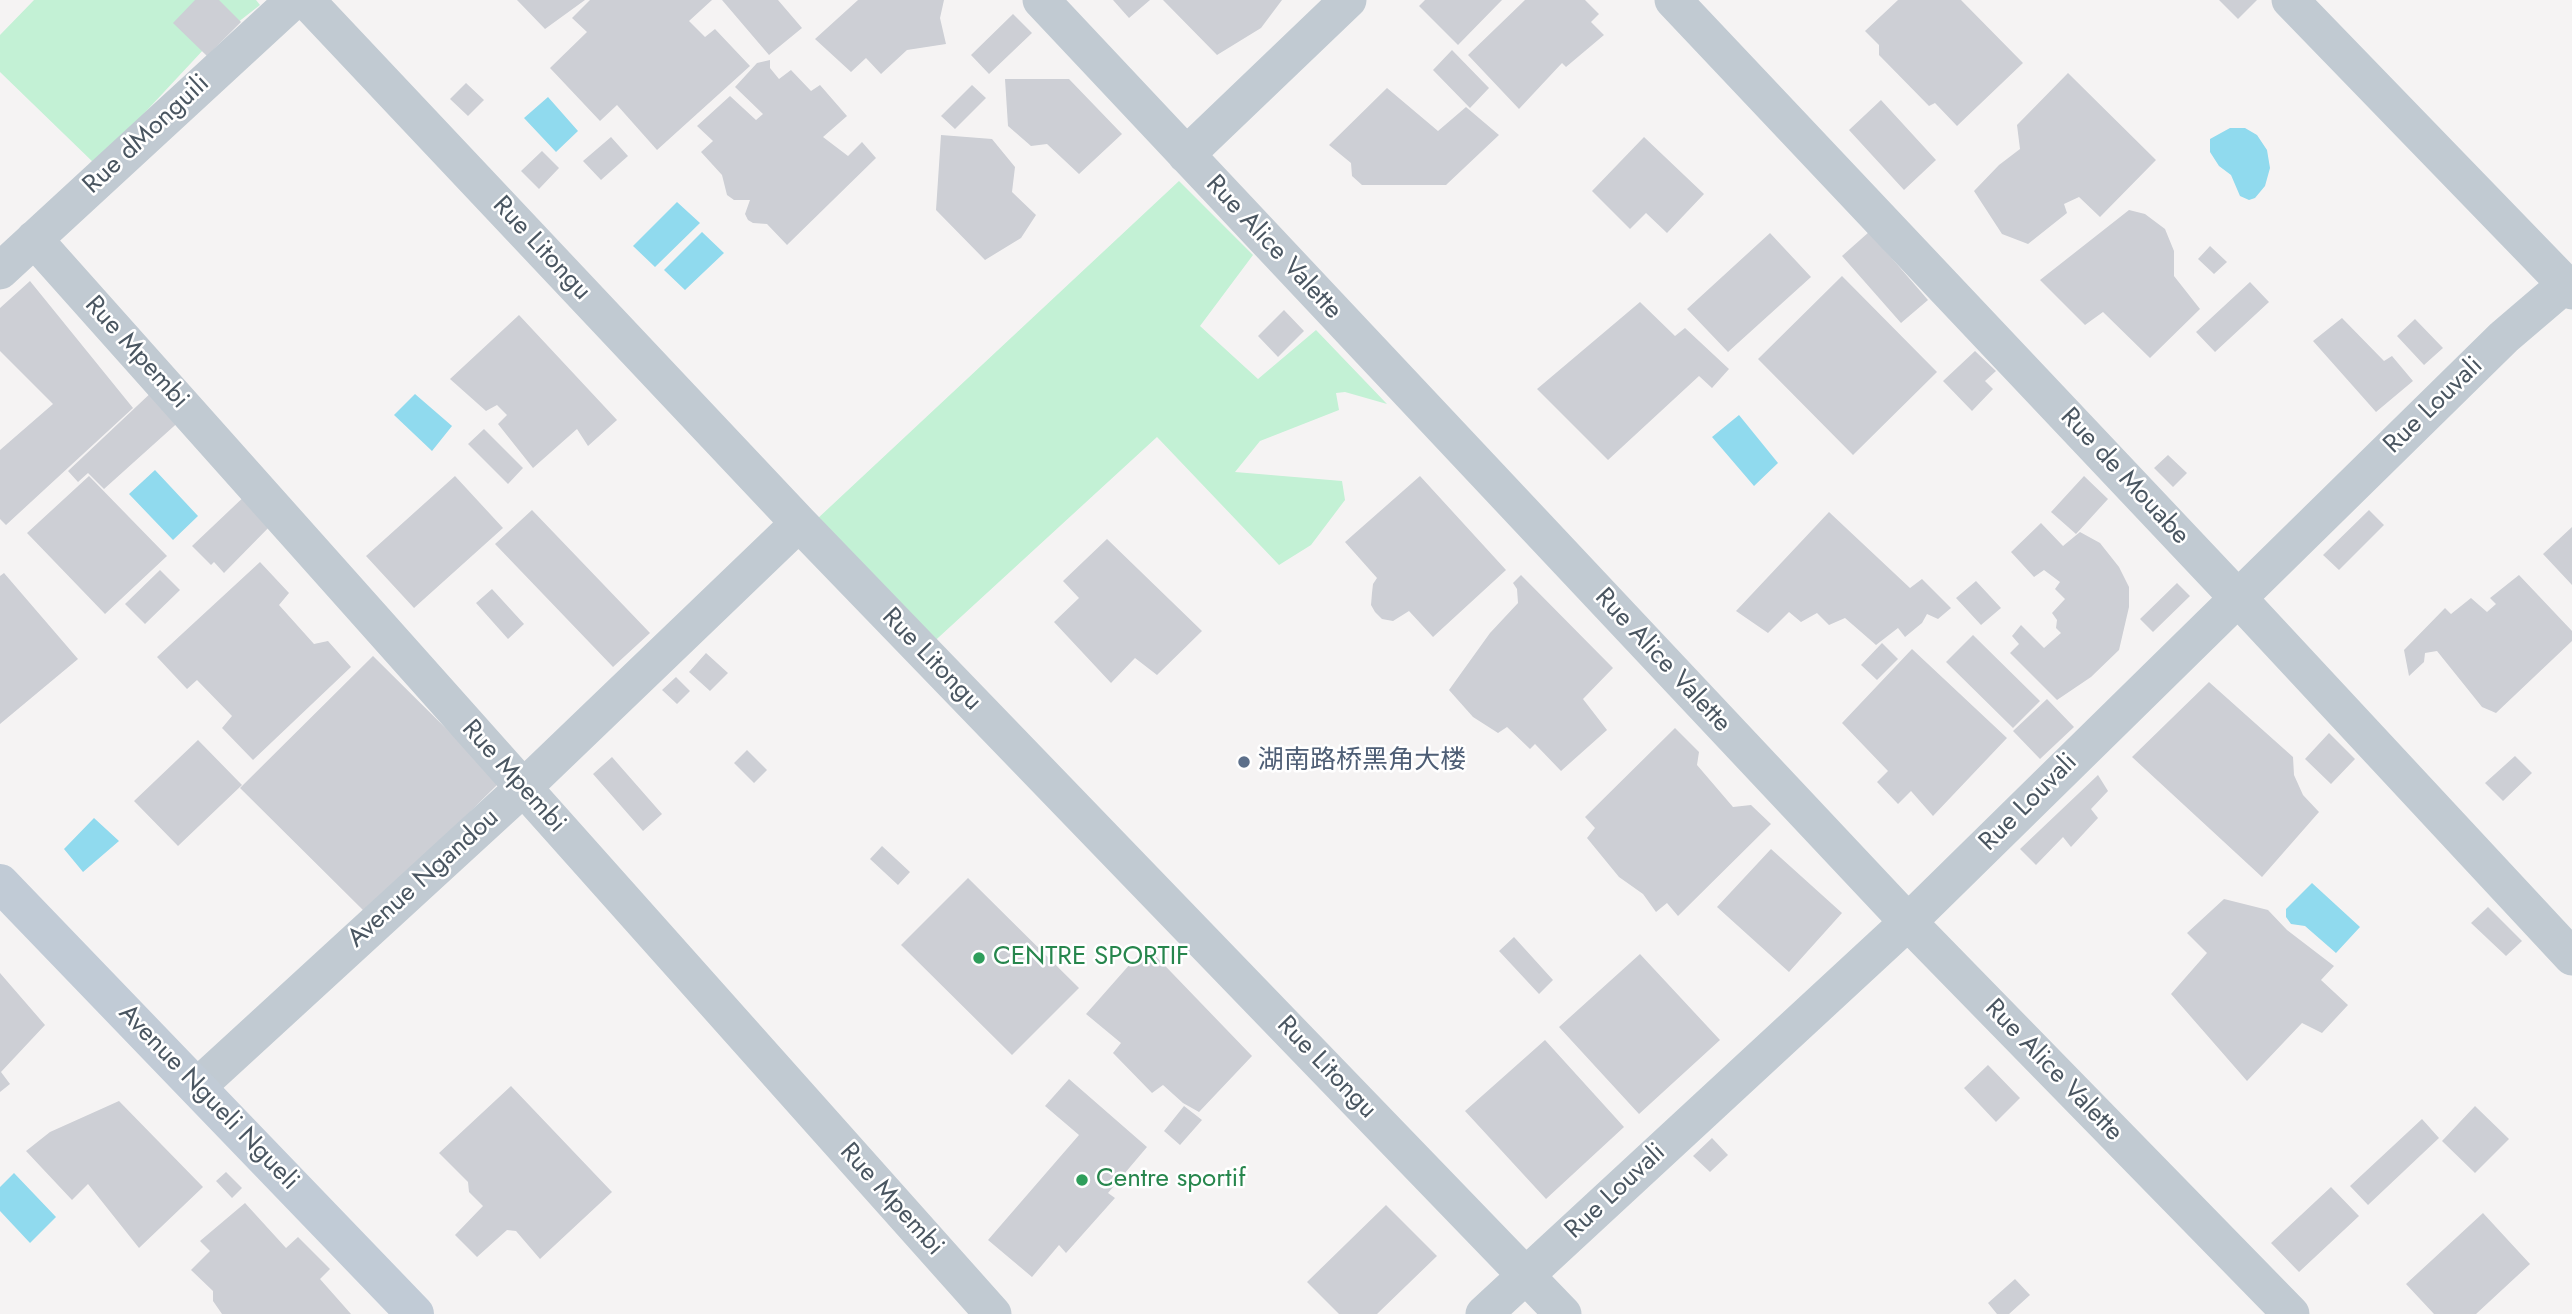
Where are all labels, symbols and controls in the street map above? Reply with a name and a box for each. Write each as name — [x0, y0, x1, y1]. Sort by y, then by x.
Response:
street label: Rue dMonguili — [77, 69, 217, 201]
street label: Rue Alice Valette — [1198, 170, 1348, 326]
street label: Rue Litongu — [485, 191, 597, 307]
street label: Rue Mpembi — [77, 290, 195, 416]
street label: Rue Louvali — [2378, 351, 2490, 461]
street label: Rue de Mouabe — [2053, 402, 2195, 552]
street label: Rue Alice Valette — [1587, 583, 1737, 739]
street label: Rue Litongu — [874, 602, 988, 718]
street label: Rue Mpembi — [454, 714, 572, 840]
place label: 湖南路桥黑角大楼 — [1258, 746, 1466, 778]
street label: Rue Louvali — [1974, 748, 2084, 858]
marker: 湖南路桥黑角大楼 — [1236, 754, 1252, 770]
street label: Avenue Ngandou — [342, 803, 506, 955]
place label: CENTRE SPORTIF — [993, 942, 1189, 974]
marker: CENTRE SPORTIF — [971, 950, 987, 966]
street label: Rue Alice Valette — [1977, 994, 2129, 1148]
street label: Avenue Ngueli Ngueli — [111, 999, 305, 1197]
street label: Rue Litongu — [1269, 1010, 1383, 1126]
street label: Rue Mpembi — [832, 1137, 950, 1263]
street label: Rue Louvali — [1559, 1138, 1673, 1246]
place label: Centre sportif — [1096, 1164, 1246, 1196]
marker: Centre sportif — [1074, 1172, 1090, 1188]

